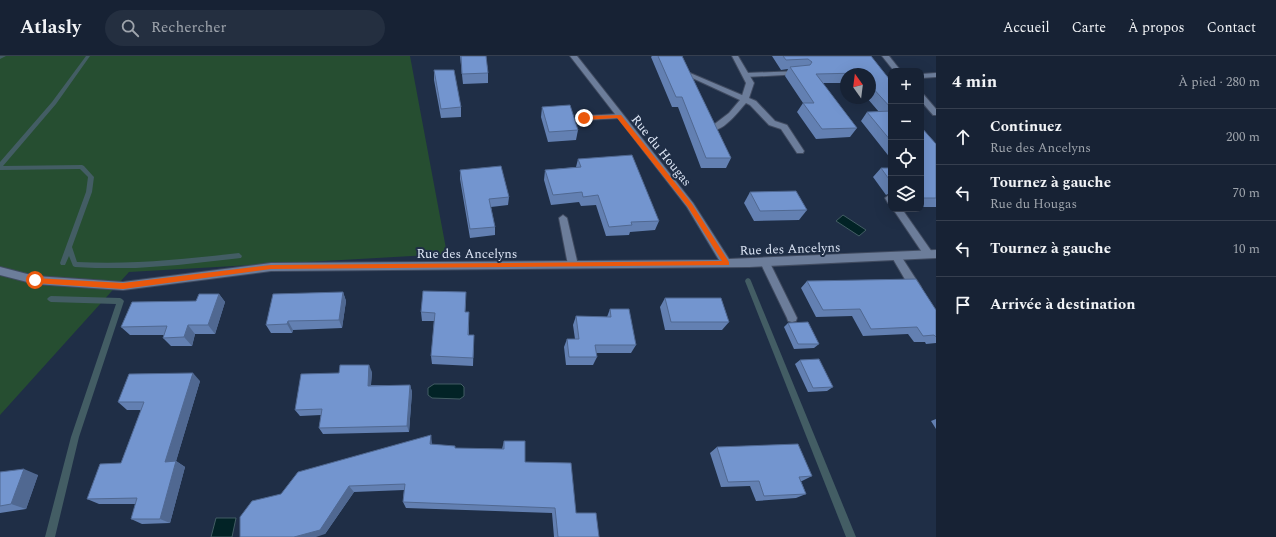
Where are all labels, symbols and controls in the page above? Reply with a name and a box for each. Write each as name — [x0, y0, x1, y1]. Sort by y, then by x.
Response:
search box — [105, 10, 385, 46]
text: Atlasly — [20, 13, 81, 42]
text: Rechercher — [151, 16, 227, 39]
icon: search — [119, 17, 141, 39]
text: Accueil — [1003, 17, 1050, 38]
text: Carte — [1072, 17, 1106, 38]
text: À propos — [1128, 17, 1185, 38]
text: Contact — [1207, 17, 1256, 38]
north arrow — [840, 68, 876, 104]
map controls — [888, 68, 924, 212]
button: + — [888, 68, 924, 104]
text: 4 min — [952, 69, 997, 95]
text: À pied · 280 m — [1178, 72, 1260, 92]
button: − — [888, 104, 924, 140]
route end — [575, 109, 593, 127]
street label: Rue du Hougas — [626, 111, 696, 191]
text: Continuez — [990, 115, 1062, 138]
icon: ahead — [952, 126, 974, 148]
text: 200 m — [1226, 127, 1260, 147]
text: Rue des Ancelyns — [990, 138, 1091, 158]
button: locate — [888, 140, 924, 176]
text: Tournez à gauche — [990, 171, 1111, 194]
button: layers — [888, 176, 924, 212]
icon: left — [952, 182, 974, 204]
text: 70 m — [1233, 183, 1260, 203]
text: Rue du Hougas — [990, 194, 1077, 214]
street label: Rue des Ancelyns — [739, 237, 841, 261]
text: Tournez à gauche — [990, 237, 1111, 260]
icon: left — [952, 238, 974, 260]
text: 10 m — [1233, 239, 1260, 259]
street label: Rue des Ancelyns — [417, 244, 517, 264]
route start — [26, 271, 44, 289]
text: Arrivée à destination — [990, 293, 1136, 316]
icon: arrive — [952, 294, 974, 316]

